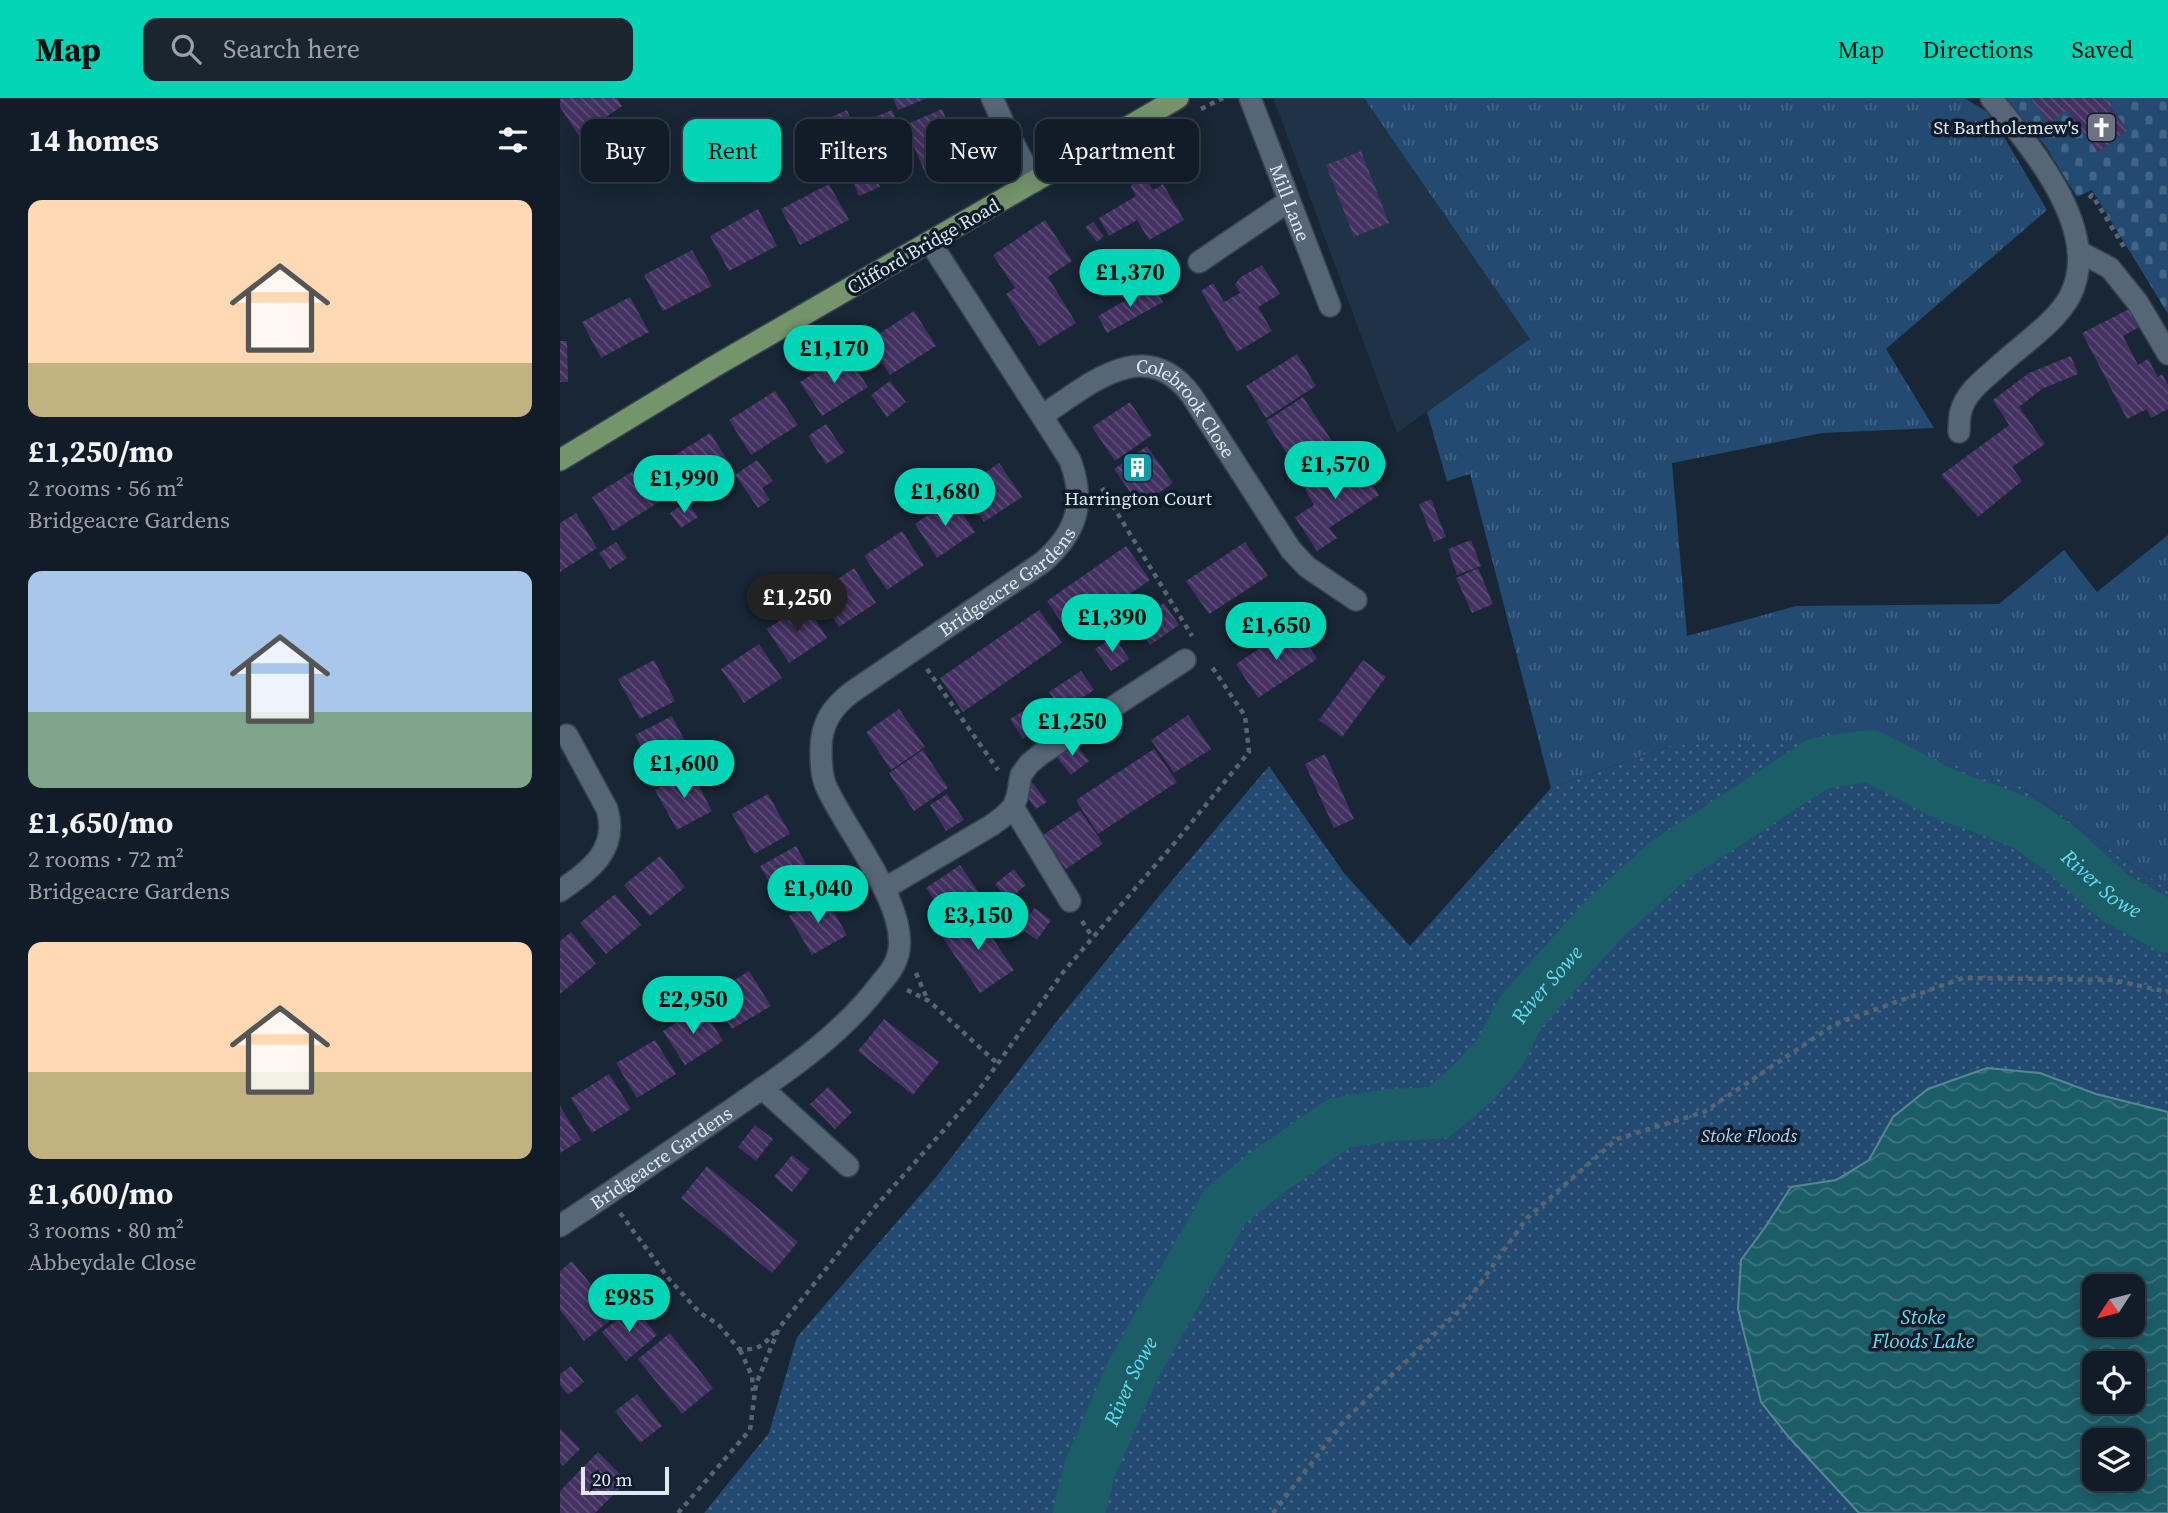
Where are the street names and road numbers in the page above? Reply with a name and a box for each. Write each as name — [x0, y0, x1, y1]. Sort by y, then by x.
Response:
street label: Mill Lane — [1264, 160, 1317, 245]
street label: Clifford Bridge Road — [842, 192, 1004, 300]
street label: Colebrook Close — [1136, 353, 1241, 463]
street label: Bridgeacre Gardens — [933, 522, 1082, 643]
street label: Bridgeacre Gardens — [585, 1100, 737, 1215]

